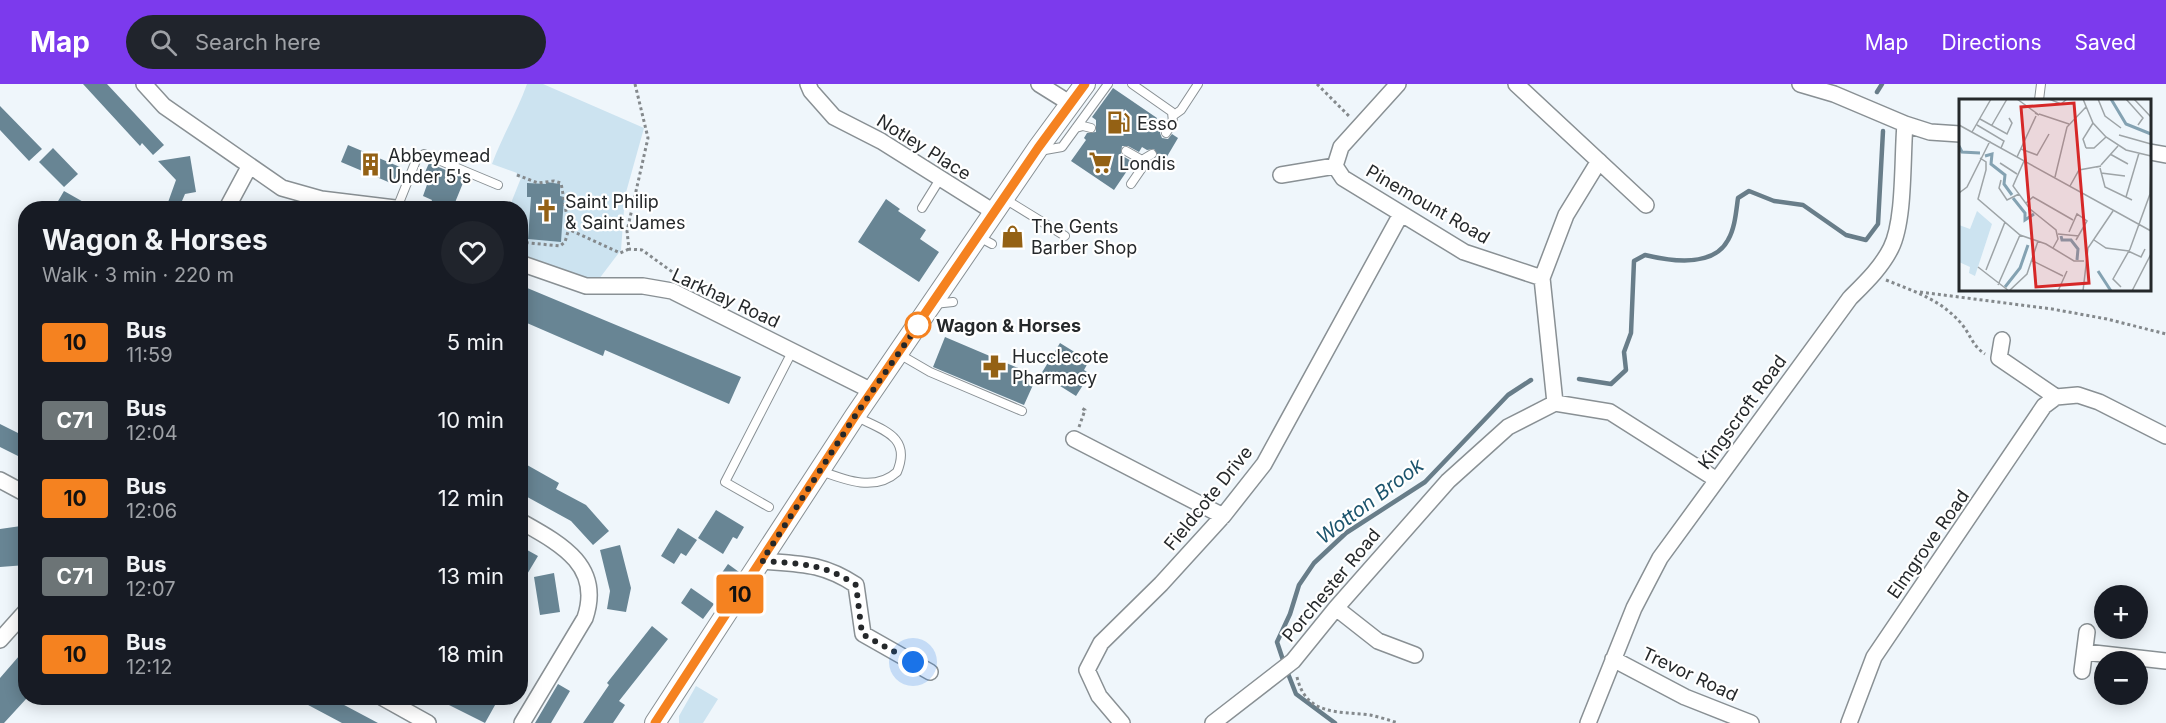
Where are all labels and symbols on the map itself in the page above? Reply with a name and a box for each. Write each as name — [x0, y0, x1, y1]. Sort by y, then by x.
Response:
inset map — [1959, 99, 2151, 291]
street label: Notley Place — [873, 110, 975, 184]
fuel station icon: Esso — [1106, 110, 1132, 136]
place label: Esso — [1137, 113, 1178, 134]
place label: Abbeymead Under 5's — [388, 145, 490, 187]
supermarket icon: Londis — [1088, 150, 1114, 176]
building icon: Abbeymead Under 5's — [357, 152, 383, 178]
place label: Londis — [1119, 153, 1176, 174]
street label: Pinemount Road — [1362, 160, 1494, 248]
place label: Saint Philip & Saint James — [565, 191, 685, 233]
church icon: Saint Philip & Saint James — [534, 198, 560, 224]
place label: The Gents Barber Shop — [1031, 216, 1137, 258]
shop icon: The Gents Barber Shop — [1000, 223, 1026, 249]
street label: Larkhay Road — [669, 264, 783, 332]
marker: Wagon & Horses — [905, 312, 931, 338]
place label: Wagon & Horses — [936, 315, 1081, 336]
place label: Hucclecote Pharmacy — [1012, 346, 1109, 388]
street label: Kingscroft Road — [1694, 351, 1790, 473]
pharmacy icon: Hucclecote Pharmacy — [981, 353, 1007, 379]
street label: Fieldcote Drive — [1160, 442, 1256, 554]
water label: Wotton Brook — [1312, 452, 1429, 549]
street label: Elmgrove Road — [1883, 486, 1973, 602]
street label: Porchester Road — [1278, 524, 1384, 646]
line badge: 10 — [713, 574, 767, 614]
street label: Trevor Road — [1639, 643, 1741, 705]
your location — [898, 647, 928, 677]

